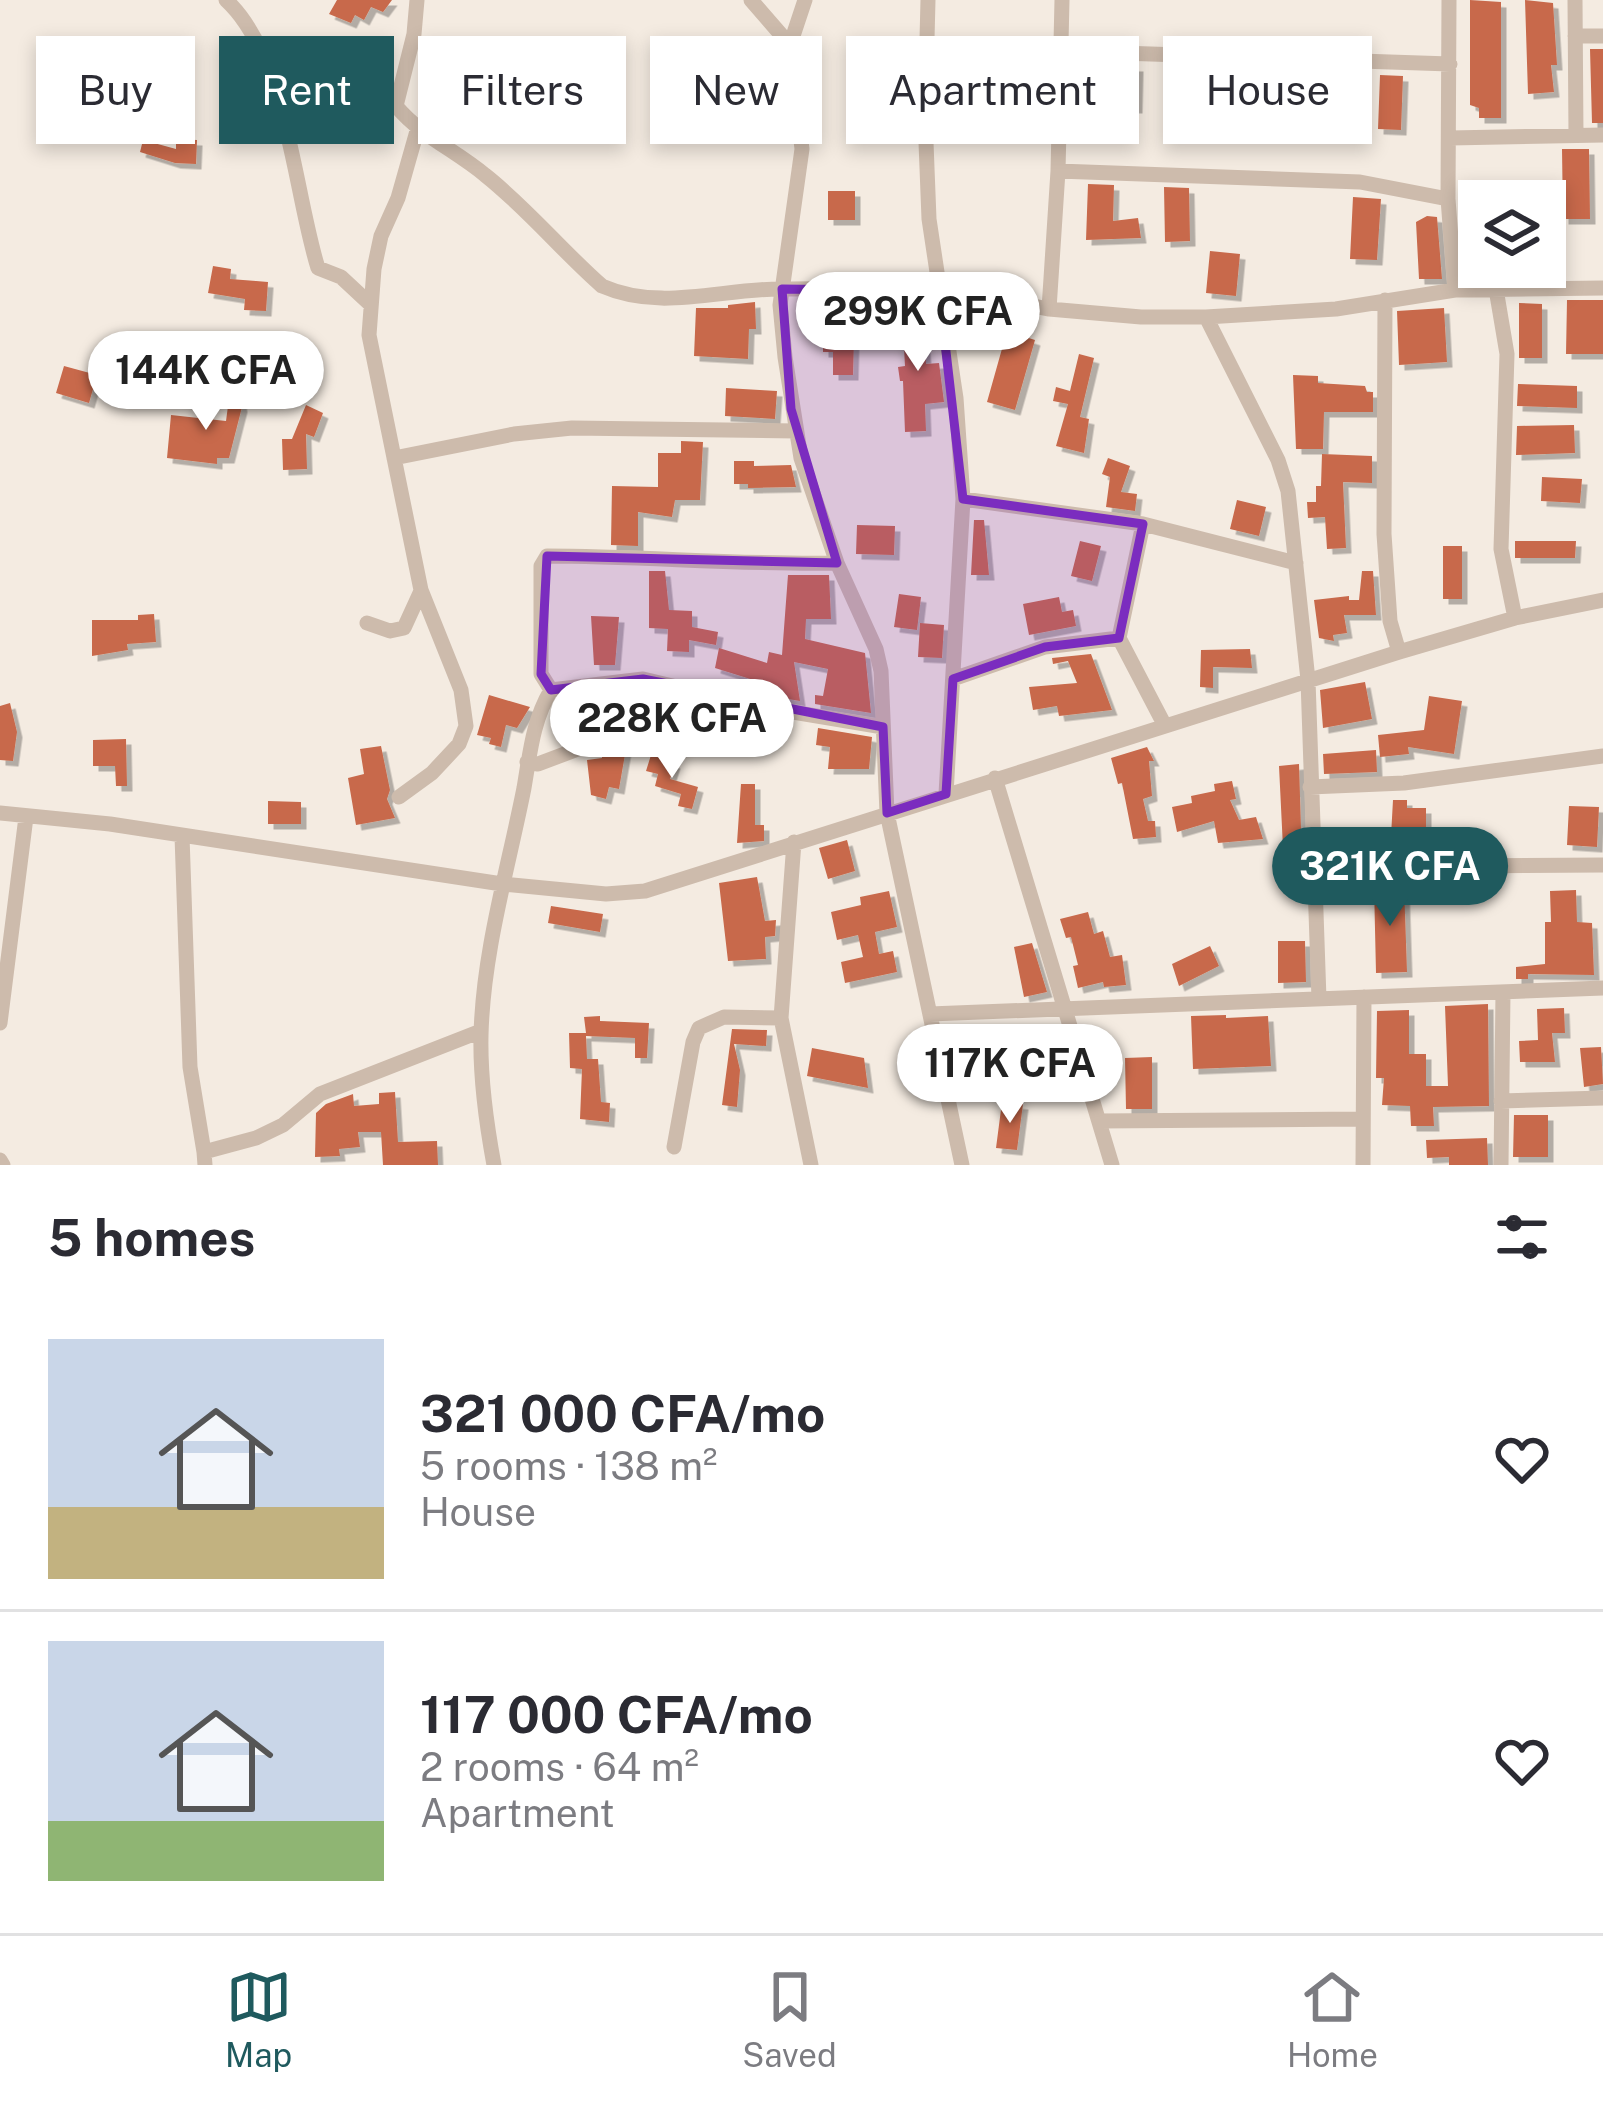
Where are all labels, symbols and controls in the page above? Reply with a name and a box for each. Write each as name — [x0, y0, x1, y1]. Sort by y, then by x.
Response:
chip: Buy — [36, 36, 195, 144]
chip: Rent — [219, 36, 394, 144]
chip: Filters — [418, 36, 626, 144]
chip: New — [650, 36, 822, 144]
chip: Apartment — [846, 36, 1139, 144]
chip: House — [1163, 36, 1372, 144]
map controls — [1458, 180, 1566, 288]
button: layers — [1458, 180, 1566, 288]
pin: 299K CFA — [794, 272, 1042, 374]
text: 299K CFA — [823, 288, 1013, 334]
pin: 144K CFA — [82, 331, 330, 433]
text: 144K CFA — [115, 347, 297, 393]
pin: 228K CFA — [548, 679, 796, 781]
text: 228K CFA — [577, 695, 767, 741]
pin: 321K CFA — [1266, 827, 1514, 929]
text: 321K CFA — [1299, 843, 1481, 889]
pin: 117K CFA — [886, 1024, 1134, 1126]
text: 117K CFA — [924, 1040, 1096, 1086]
icon: filters — [1489, 1204, 1555, 1270]
text: 5 homes — [48, 1208, 255, 1267]
text: 321 000 CFA/mo — [420, 1384, 825, 1443]
icon: home — [144, 1387, 288, 1531]
icon: heart — [1489, 1426, 1555, 1492]
text: 5 rooms · 138 m² — [420, 1443, 717, 1489]
text: House — [420, 1489, 536, 1535]
text: 117 000 CFA/mo — [420, 1685, 813, 1744]
icon: home — [144, 1689, 288, 1833]
icon: heart — [1489, 1728, 1555, 1794]
text: 2 rooms · 64 m² — [420, 1744, 699, 1790]
text: Apartment — [420, 1790, 615, 1836]
tab: Map — [225, 1964, 292, 2074]
tab: Saved — [742, 1964, 837, 2074]
tab: Home — [1287, 1964, 1378, 2074]

